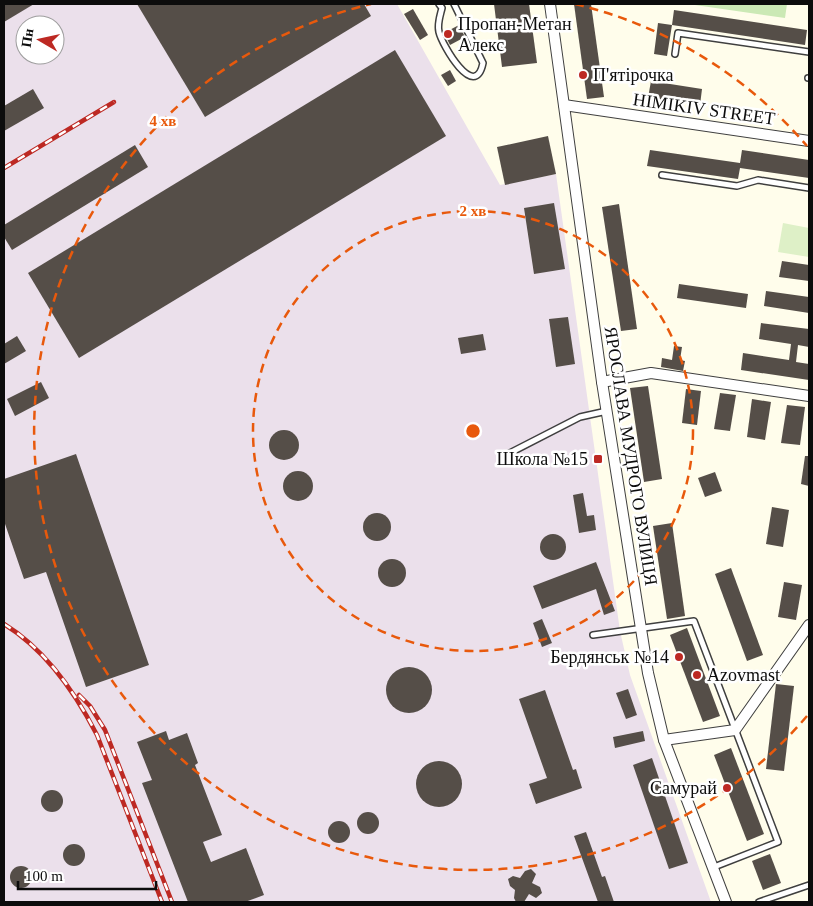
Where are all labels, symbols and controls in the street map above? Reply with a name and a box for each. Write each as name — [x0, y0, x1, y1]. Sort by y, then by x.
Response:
place label: Пропан-Метан Алекс — [458, 14, 572, 55]
north arrow — [15, 15, 65, 65]
text: Пн — [19, 28, 37, 49]
marker: Пропан-Метан Алекс — [442, 28, 454, 40]
place label: П'ятірочка — [593, 65, 673, 85]
marker: П'ятірочка — [577, 69, 589, 81]
street label: HIMIKIV STREET — [632, 89, 776, 129]
text: 4 хв — [150, 113, 176, 129]
text: 2 хв — [460, 203, 486, 219]
street label: ЯРОСЛАВА МУДРОГО ВУЛИЦЯ — [601, 325, 661, 587]
centre of rings — [464, 422, 482, 440]
place label: Школа №15 — [497, 449, 588, 469]
marker: Школа №15 — [592, 453, 604, 465]
place label: Бердянськ №14 — [550, 647, 669, 667]
marker: Бердянськ №14 — [673, 651, 685, 663]
place label: Azovmast — [707, 665, 780, 685]
marker: Azovmast — [691, 669, 703, 681]
place label: Самурай — [650, 778, 717, 798]
marker: Самурай — [721, 782, 733, 794]
scale bar — [18, 858, 155, 890]
text: 100 m — [25, 868, 63, 884]

